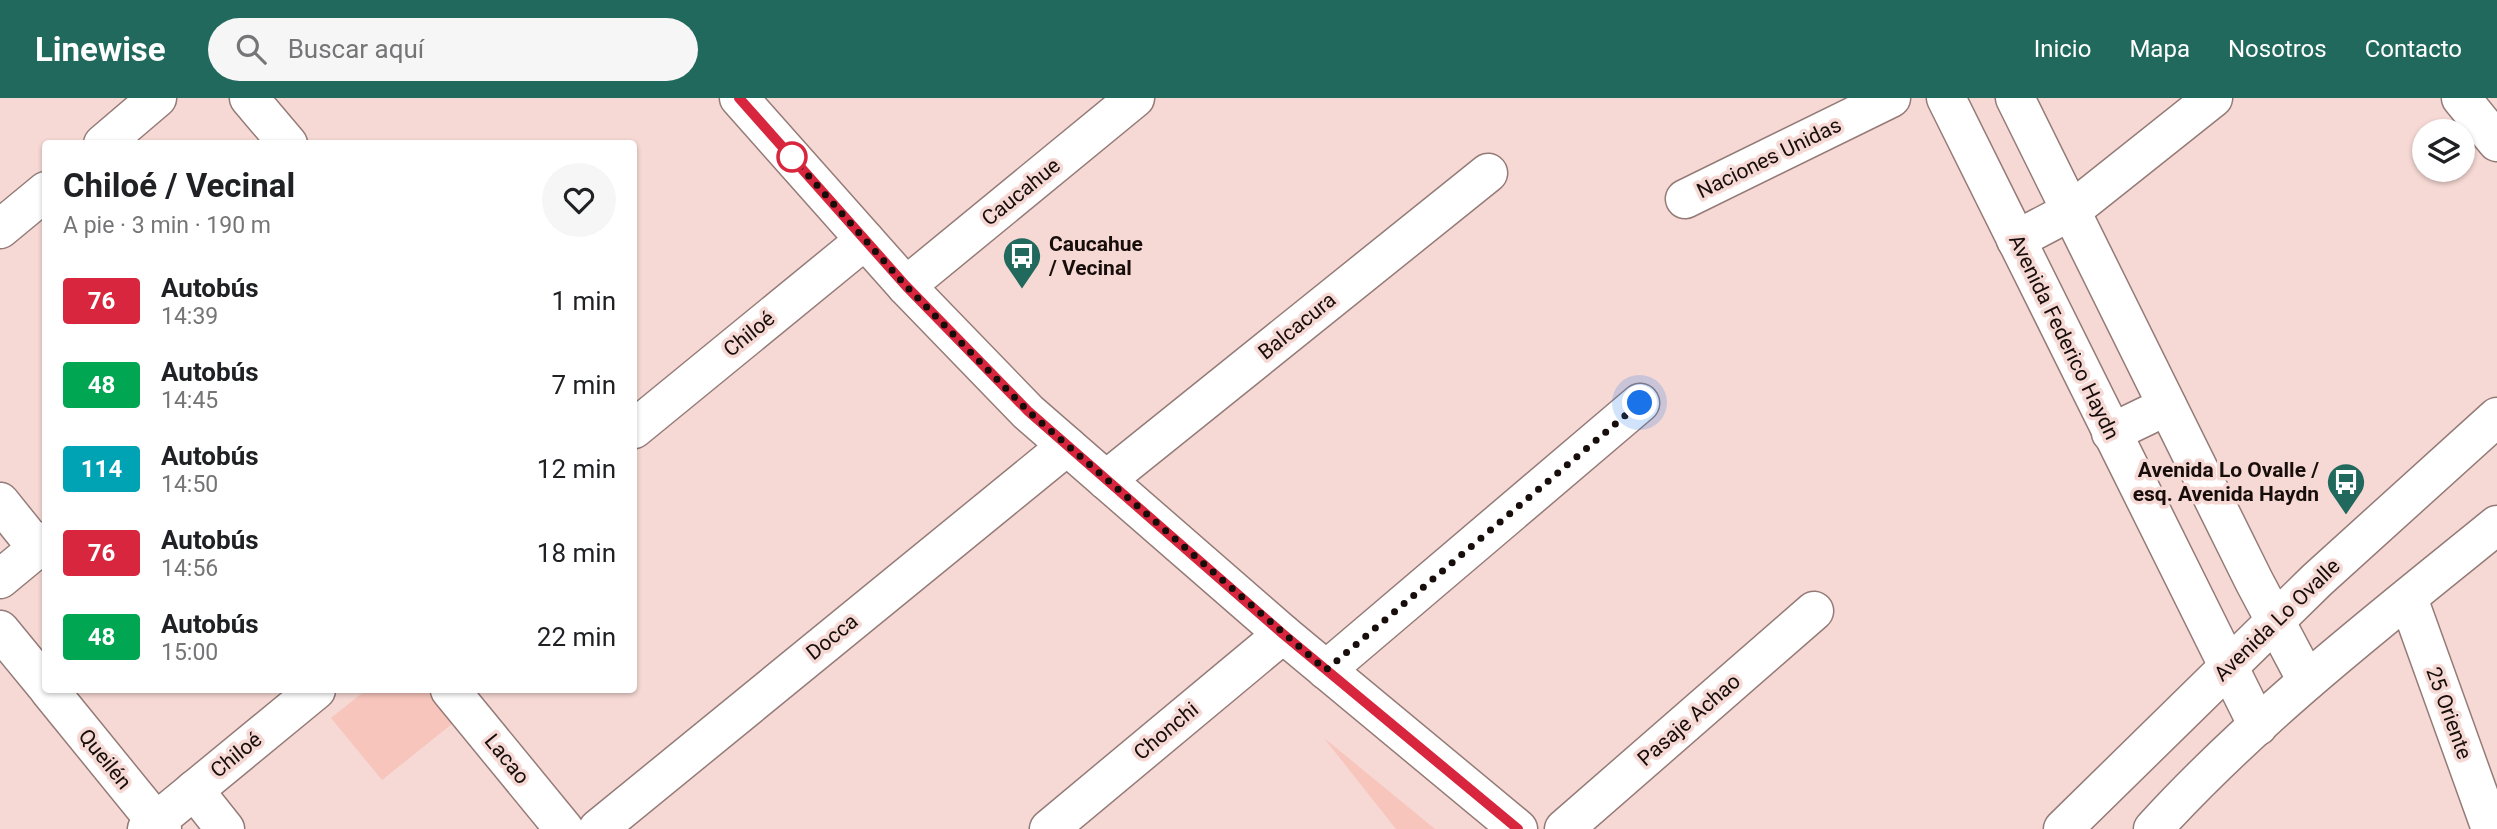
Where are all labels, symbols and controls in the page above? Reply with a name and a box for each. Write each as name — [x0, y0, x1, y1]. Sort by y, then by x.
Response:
search box — [208, 18, 698, 81]
text: Linewise — [35, 30, 166, 69]
icon: search — [232, 30, 270, 68]
text: Buscar aquí — [288, 34, 424, 64]
text: Inicio — [2034, 35, 2091, 63]
text: Mapa — [2129, 35, 2190, 63]
text: Nosotros — [2228, 35, 2327, 63]
text: Contacto — [2365, 35, 2462, 63]
street label: Naciones Unidas — [1693, 113, 1845, 203]
map controls — [2412, 119, 2475, 182]
button: layers — [2412, 119, 2475, 182]
unlabelled marker — [777, 142, 807, 172]
street label: Caucahue — [977, 153, 1065, 231]
button: heart — [542, 163, 616, 237]
text: Chiloé / Vecinal — [63, 166, 295, 205]
text: A pie · 3 min · 190 m — [63, 212, 271, 239]
street label: Avenida Federico Haydn — [2004, 231, 2124, 443]
place label: Caucahue / Vecinal — [1048, 232, 1143, 280]
bus stop icon: Caucahue / Vecinal — [1001, 235, 1043, 290]
text: Autobús — [161, 273, 259, 303]
text: 1 min — [551, 286, 616, 316]
text: 76 — [88, 287, 115, 315]
street label: Balcacura — [1253, 287, 1341, 365]
text: 14:39 — [161, 303, 218, 330]
street label: Chiloé — [719, 306, 779, 362]
text: Autobús — [161, 357, 259, 387]
text: 7 min — [551, 370, 616, 400]
text: 48 — [88, 371, 115, 399]
your location — [1622, 385, 1657, 420]
text: 14:45 — [161, 387, 218, 414]
text: Autobús — [161, 441, 259, 471]
text: 12 min — [537, 454, 616, 484]
text: 114 — [81, 455, 122, 483]
place label: Avenida Lo Ovalle / esq. Avenida Haydn — [2133, 458, 2319, 506]
bus stop icon: Avenida Lo Ovalle / esq. Avenida Haydn — [2325, 461, 2367, 516]
text: 14:50 — [161, 471, 218, 498]
text: Autobús — [161, 525, 259, 555]
text: 18 min — [537, 538, 616, 568]
text: 76 — [88, 539, 115, 567]
street label: Avenida Lo Ovalle — [2209, 554, 2345, 686]
text: 14:56 — [161, 555, 218, 582]
text: Autobús — [161, 609, 259, 639]
street label: Docca — [801, 609, 863, 665]
text: 22 min — [537, 622, 616, 652]
text: 48 — [88, 623, 115, 651]
text: 15:00 — [161, 639, 218, 666]
street label: 25 Oriente — [2421, 664, 2477, 762]
street label: Pasaje Achao — [1633, 669, 1745, 771]
street label: Chonchi — [1129, 697, 1203, 765]
street label: Queilén — [74, 724, 136, 794]
street label: Chiloé — [206, 727, 266, 783]
street label: Lacao — [480, 729, 534, 789]

